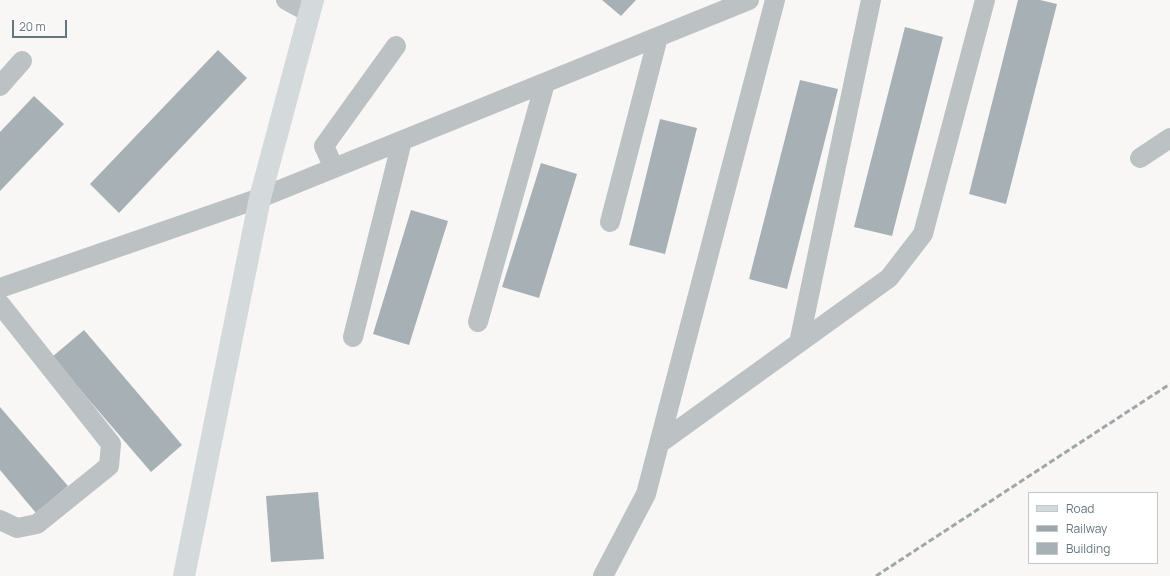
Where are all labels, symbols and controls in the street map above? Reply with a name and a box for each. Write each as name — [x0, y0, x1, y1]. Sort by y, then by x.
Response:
scale bar — [14, 12, 69, 38]
text: 20 m — [19, 18, 46, 35]
legend — [1028, 492, 1158, 564]
text: Road — [1066, 500, 1094, 517]
text: Railway — [1066, 520, 1107, 537]
text: Building — [1066, 540, 1110, 557]

